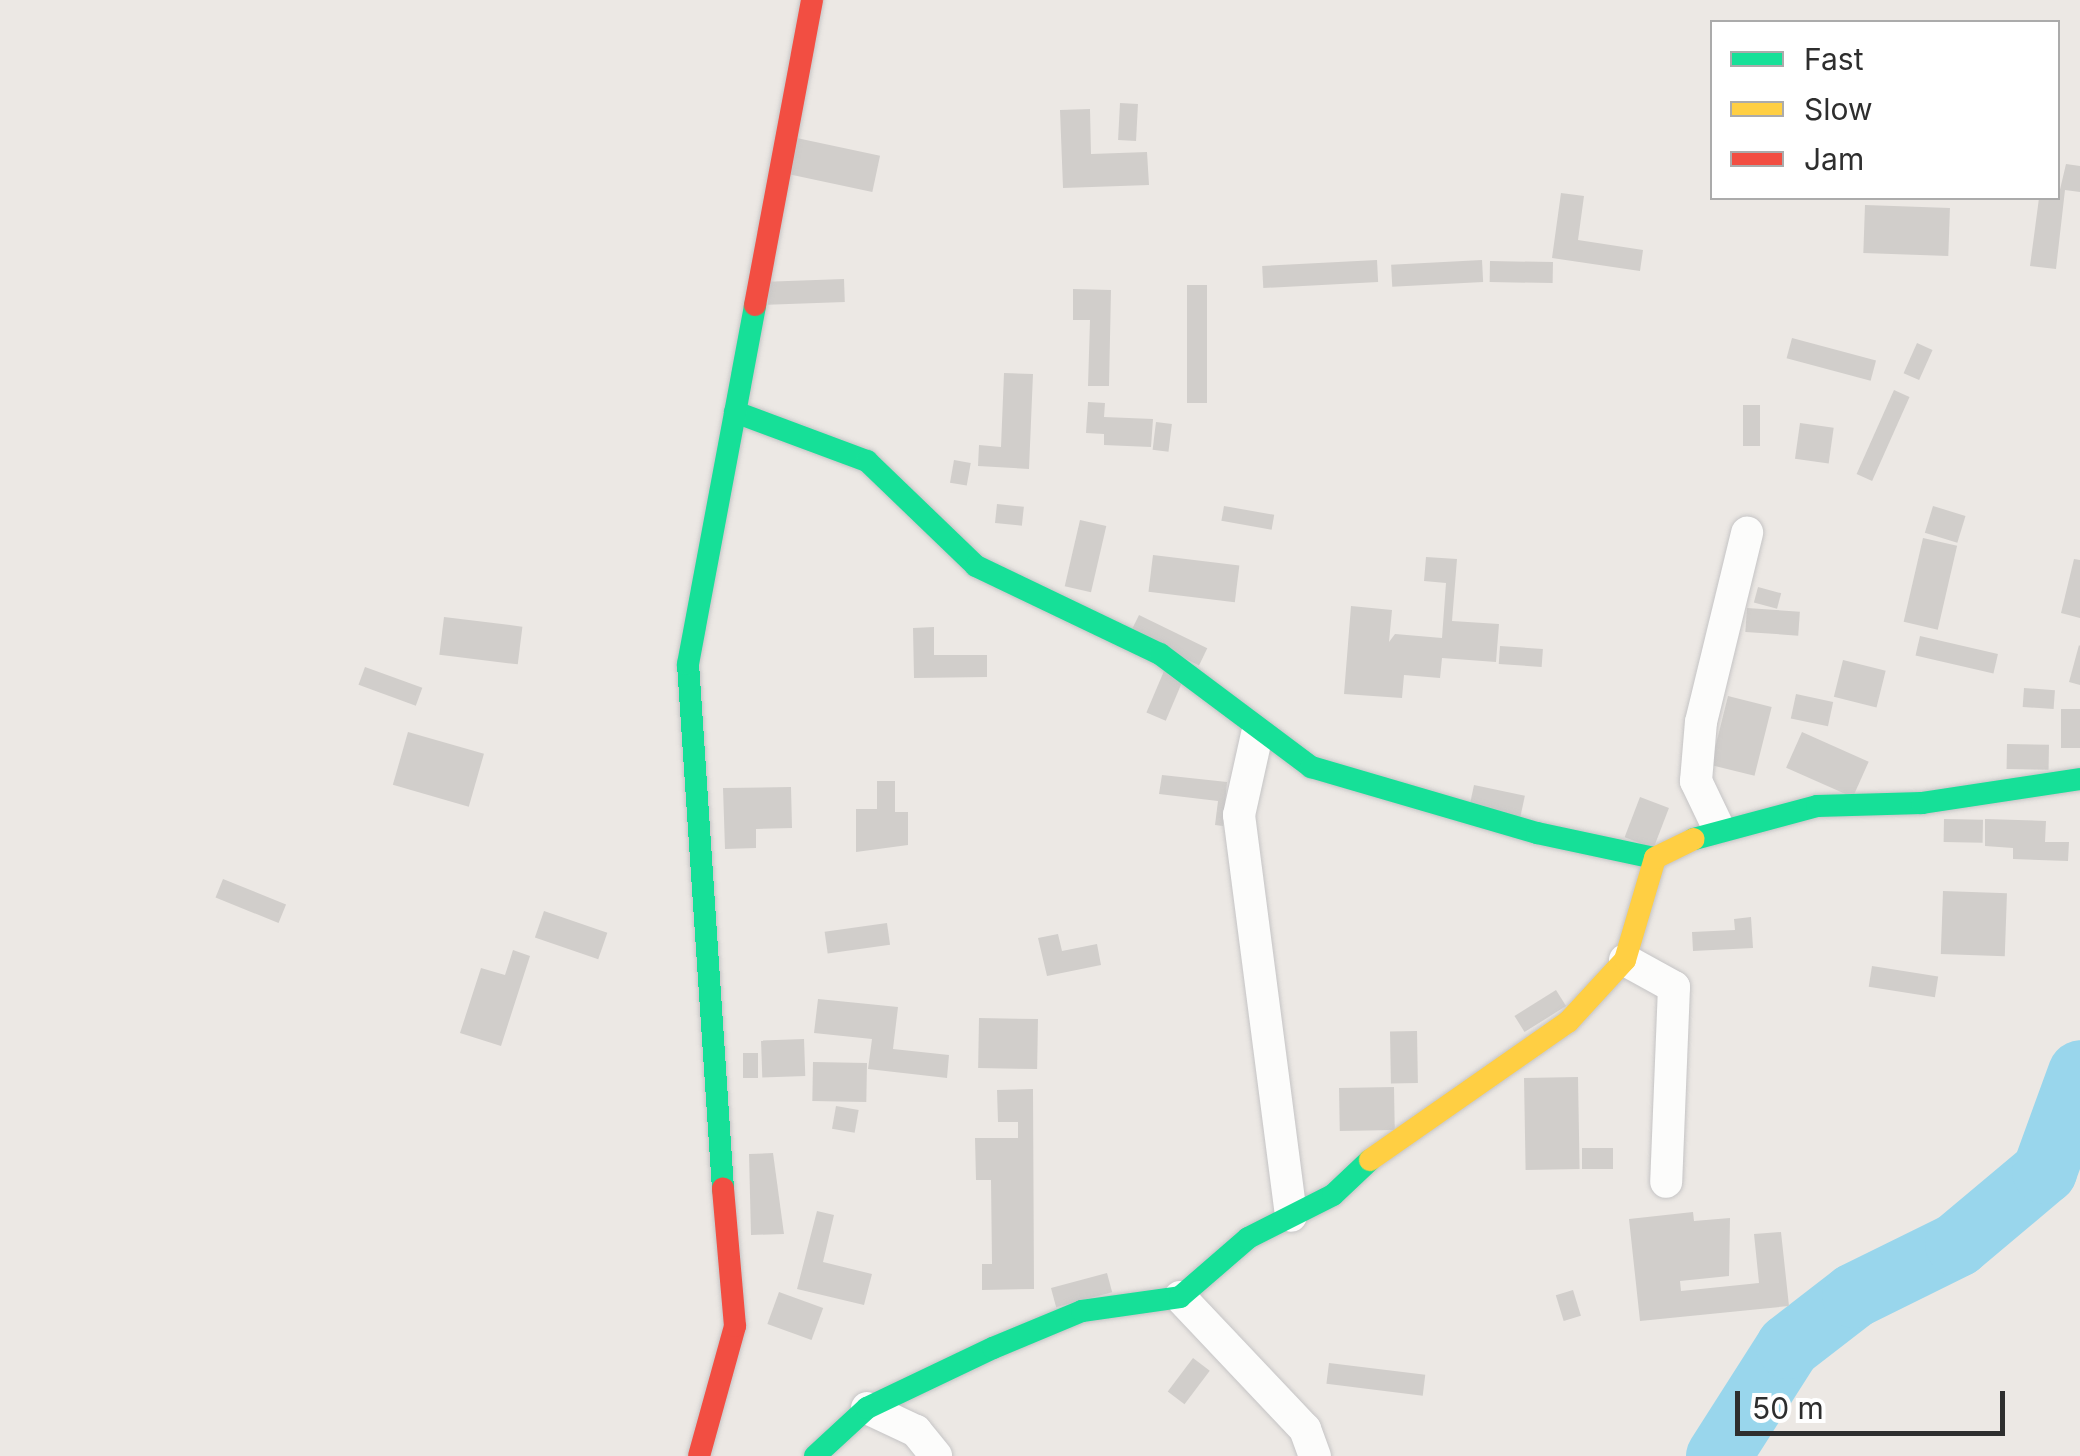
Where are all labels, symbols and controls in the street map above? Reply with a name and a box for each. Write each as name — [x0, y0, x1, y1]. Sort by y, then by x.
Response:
legend — [1710, 20, 2060, 200]
text: Fast — [1804, 41, 1863, 77]
text: Slow — [1804, 91, 1873, 127]
text: Jam — [1804, 141, 1864, 177]
scale bar — [1740, 1371, 2010, 1433]
text: 50 m — [1752, 1390, 1824, 1426]

